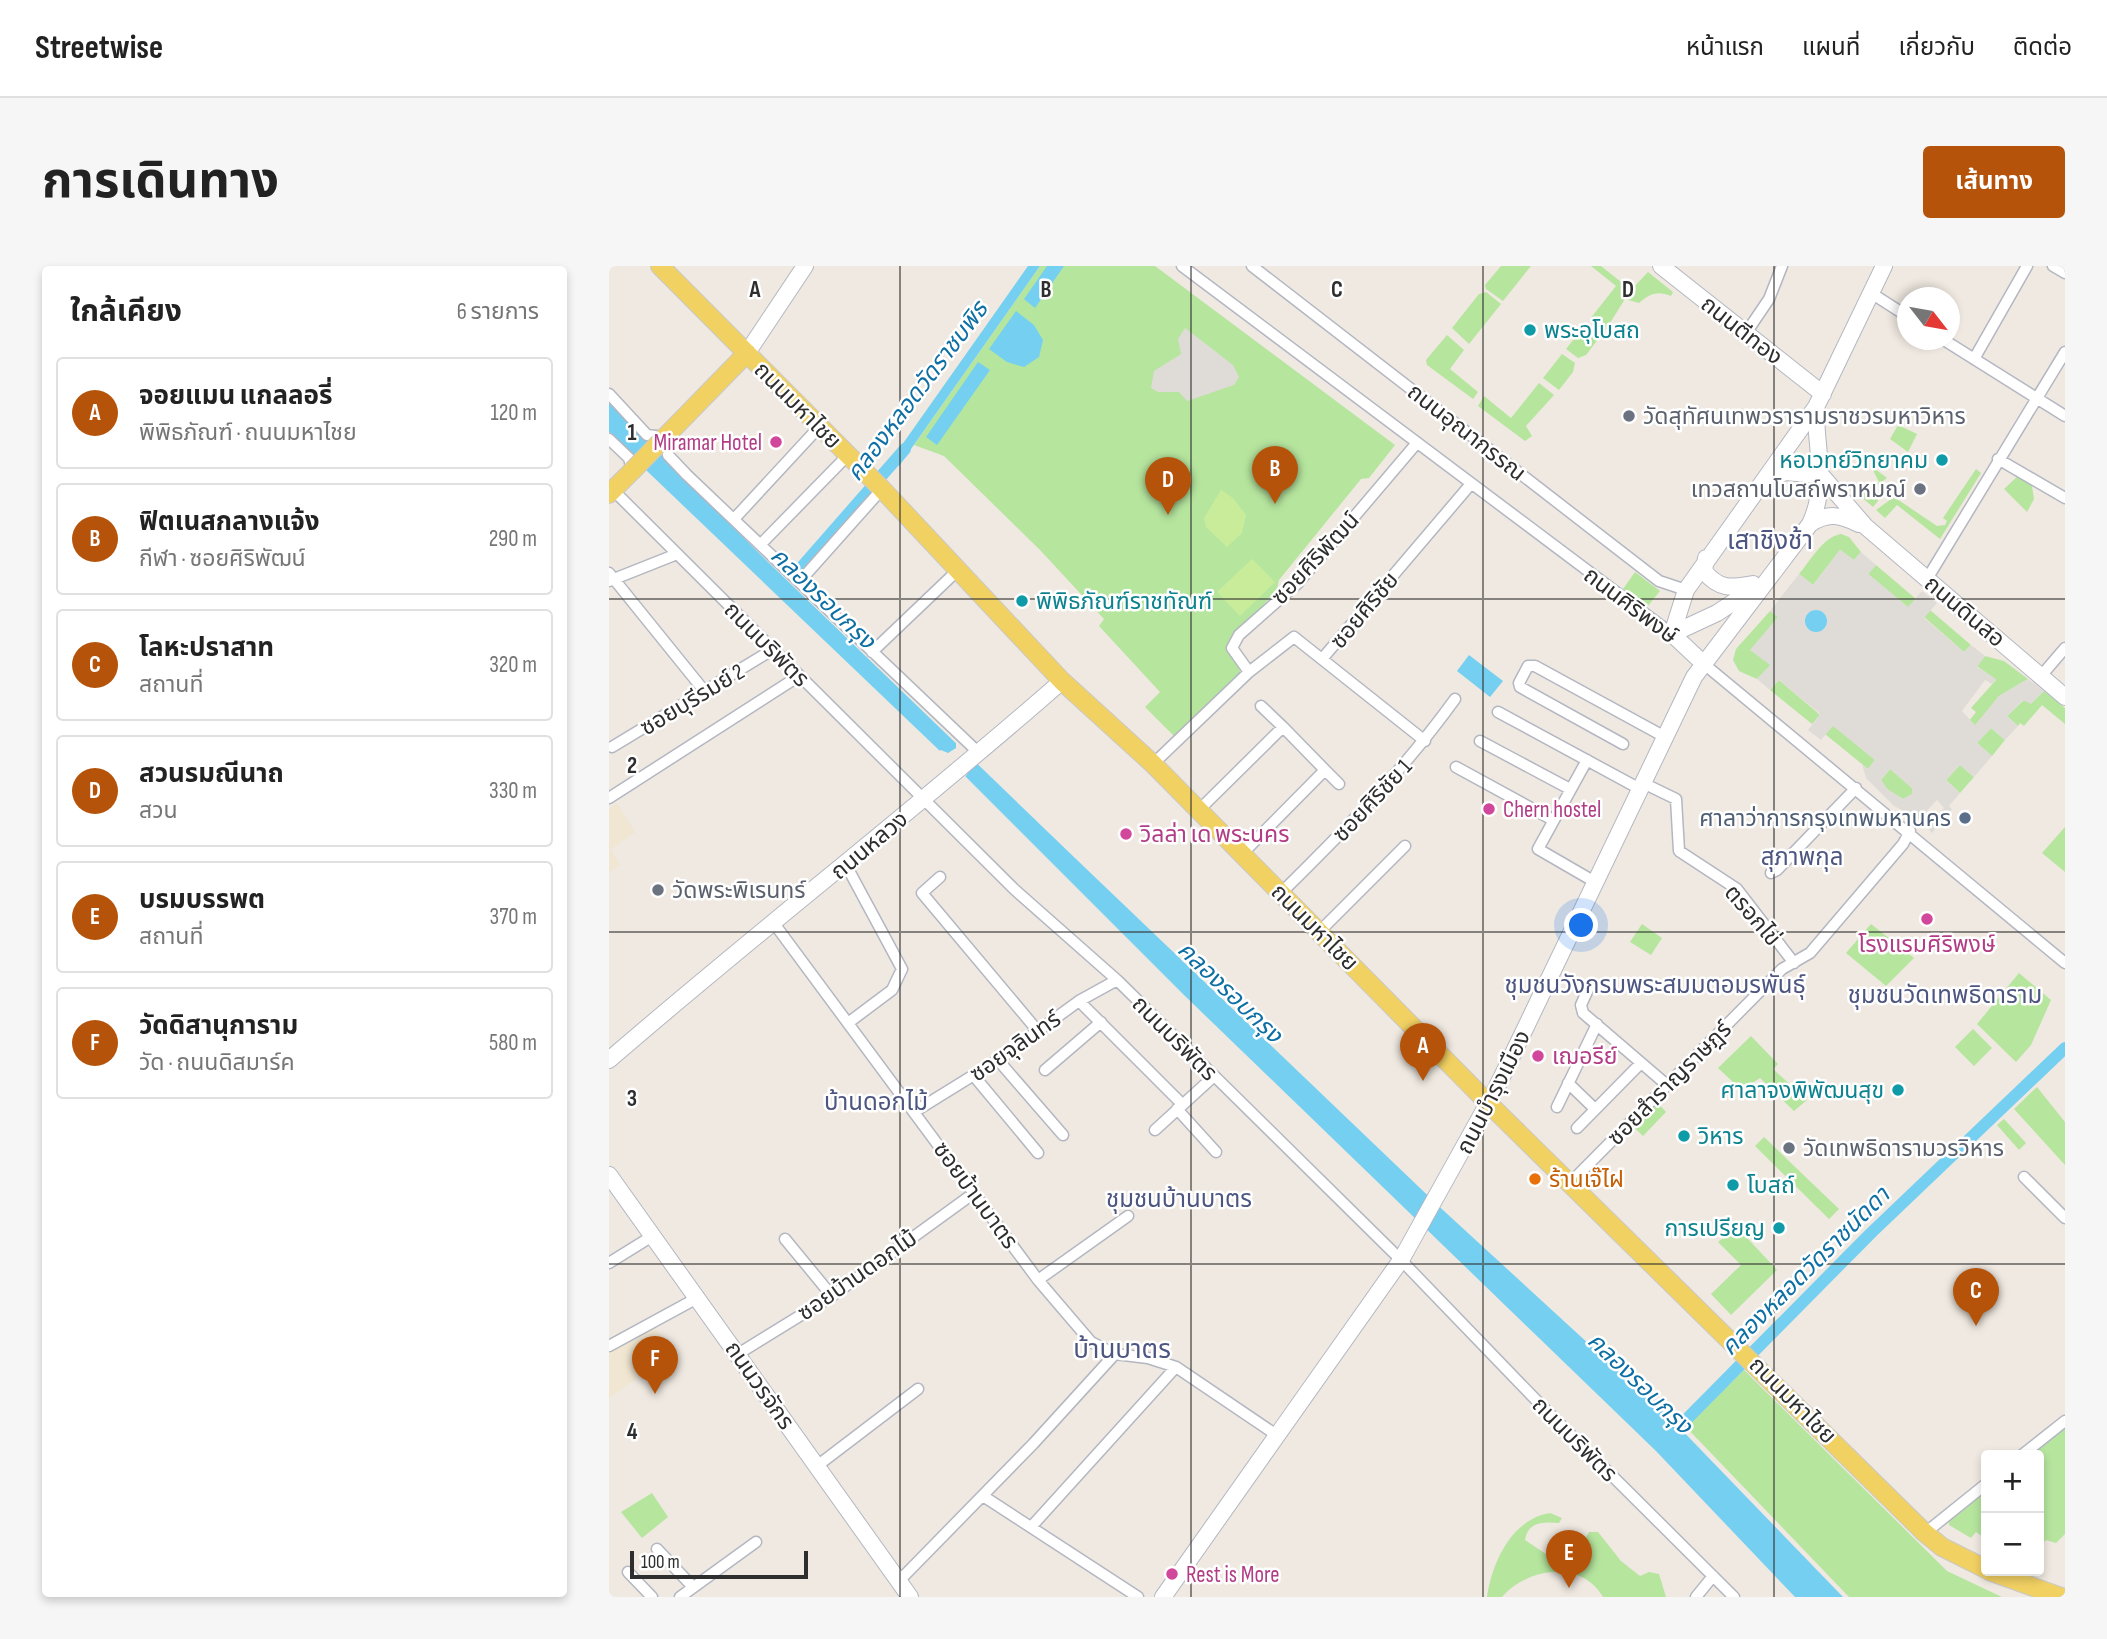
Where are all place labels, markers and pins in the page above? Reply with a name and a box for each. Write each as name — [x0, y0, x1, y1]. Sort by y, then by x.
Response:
place label: พระอุโบสถ — [1544, 317, 1640, 345]
marker: พระอุโบสถ — [1522, 322, 1538, 338]
place label: วัดสุทัศนเทพวรารามราชวรมหาวิหาร — [1643, 403, 1966, 431]
marker: วัดสุทัศนเทพวรารามราชวรมหาวิหาร — [1621, 408, 1637, 424]
place label: Miramar Hotel — [654, 429, 762, 457]
marker: Miramar Hotel — [768, 434, 784, 450]
pin: B — [1252, 446, 1298, 504]
place label: หอเวทย์วิทยาคม — [1779, 447, 1928, 475]
marker: หอเวทย์วิทยาคม — [1934, 452, 1950, 468]
pin: D — [1145, 457, 1191, 515]
place label: เทวสถานโบสถ์พราหมณ์ — [1691, 476, 1906, 504]
marker: เทวสถานโบสถ์พราหมณ์ — [1912, 481, 1928, 497]
place label: พิพิธภัณฑ์ราชทัณฑ์ — [1036, 588, 1212, 616]
marker: พิพิธภัณฑ์ราชทัณฑ์ — [1014, 593, 1030, 609]
place label: Chern hostel — [1503, 796, 1601, 824]
marker: Chern hostel — [1481, 801, 1497, 817]
place label: ศาลาว่าการกรุงเทพมหานคร — [1699, 805, 1951, 833]
marker: ศาลาว่าการกรุงเทพมหานคร — [1957, 810, 1973, 826]
place label: วิลล่า เด พระนคร — [1140, 821, 1289, 849]
marker: วิลล่า เด พระนคร — [1118, 826, 1134, 842]
place label: วัดพระพิเรนทร์ — [672, 877, 807, 905]
marker: วัดพระพิเรนทร์ — [650, 882, 666, 898]
marker: โรงแรมศิริพงษ์ — [1919, 911, 1935, 927]
place label: โรงแรมศิริพงษ์ — [1858, 931, 1996, 959]
pin: A — [1400, 1023, 1446, 1081]
place label: เฌอรีย์ — [1552, 1043, 1618, 1071]
marker: เฌอรีย์ — [1530, 1048, 1546, 1064]
place label: ศาลาจงพิพัฒนสุข — [1721, 1077, 1884, 1105]
marker: ศาลาจงพิพัฒนสุข — [1890, 1082, 1906, 1098]
place label: วิหาร — [1698, 1123, 1743, 1151]
marker: วิหาร — [1676, 1128, 1692, 1144]
place label: วัดเทพธิดารามวรวิหาร — [1803, 1135, 2004, 1163]
marker: วัดเทพธิดารามวรวิหาร — [1781, 1140, 1797, 1156]
place label: ร้านเจ๊ไฝ — [1549, 1166, 1624, 1194]
marker: ร้านเจ๊ไฝ — [1527, 1171, 1543, 1187]
place label: โบสถ์ — [1747, 1172, 1795, 1200]
marker: โบสถ์ — [1725, 1177, 1741, 1193]
place label: การเปรียญ — [1664, 1215, 1765, 1243]
marker: การเปรียญ — [1771, 1220, 1787, 1236]
pin: C — [1953, 1268, 1999, 1326]
pin: F — [632, 1336, 678, 1394]
pin: E — [1546, 1530, 1592, 1588]
place label: Rest is More — [1186, 1561, 1279, 1589]
marker: Rest is More — [1164, 1566, 1180, 1582]

